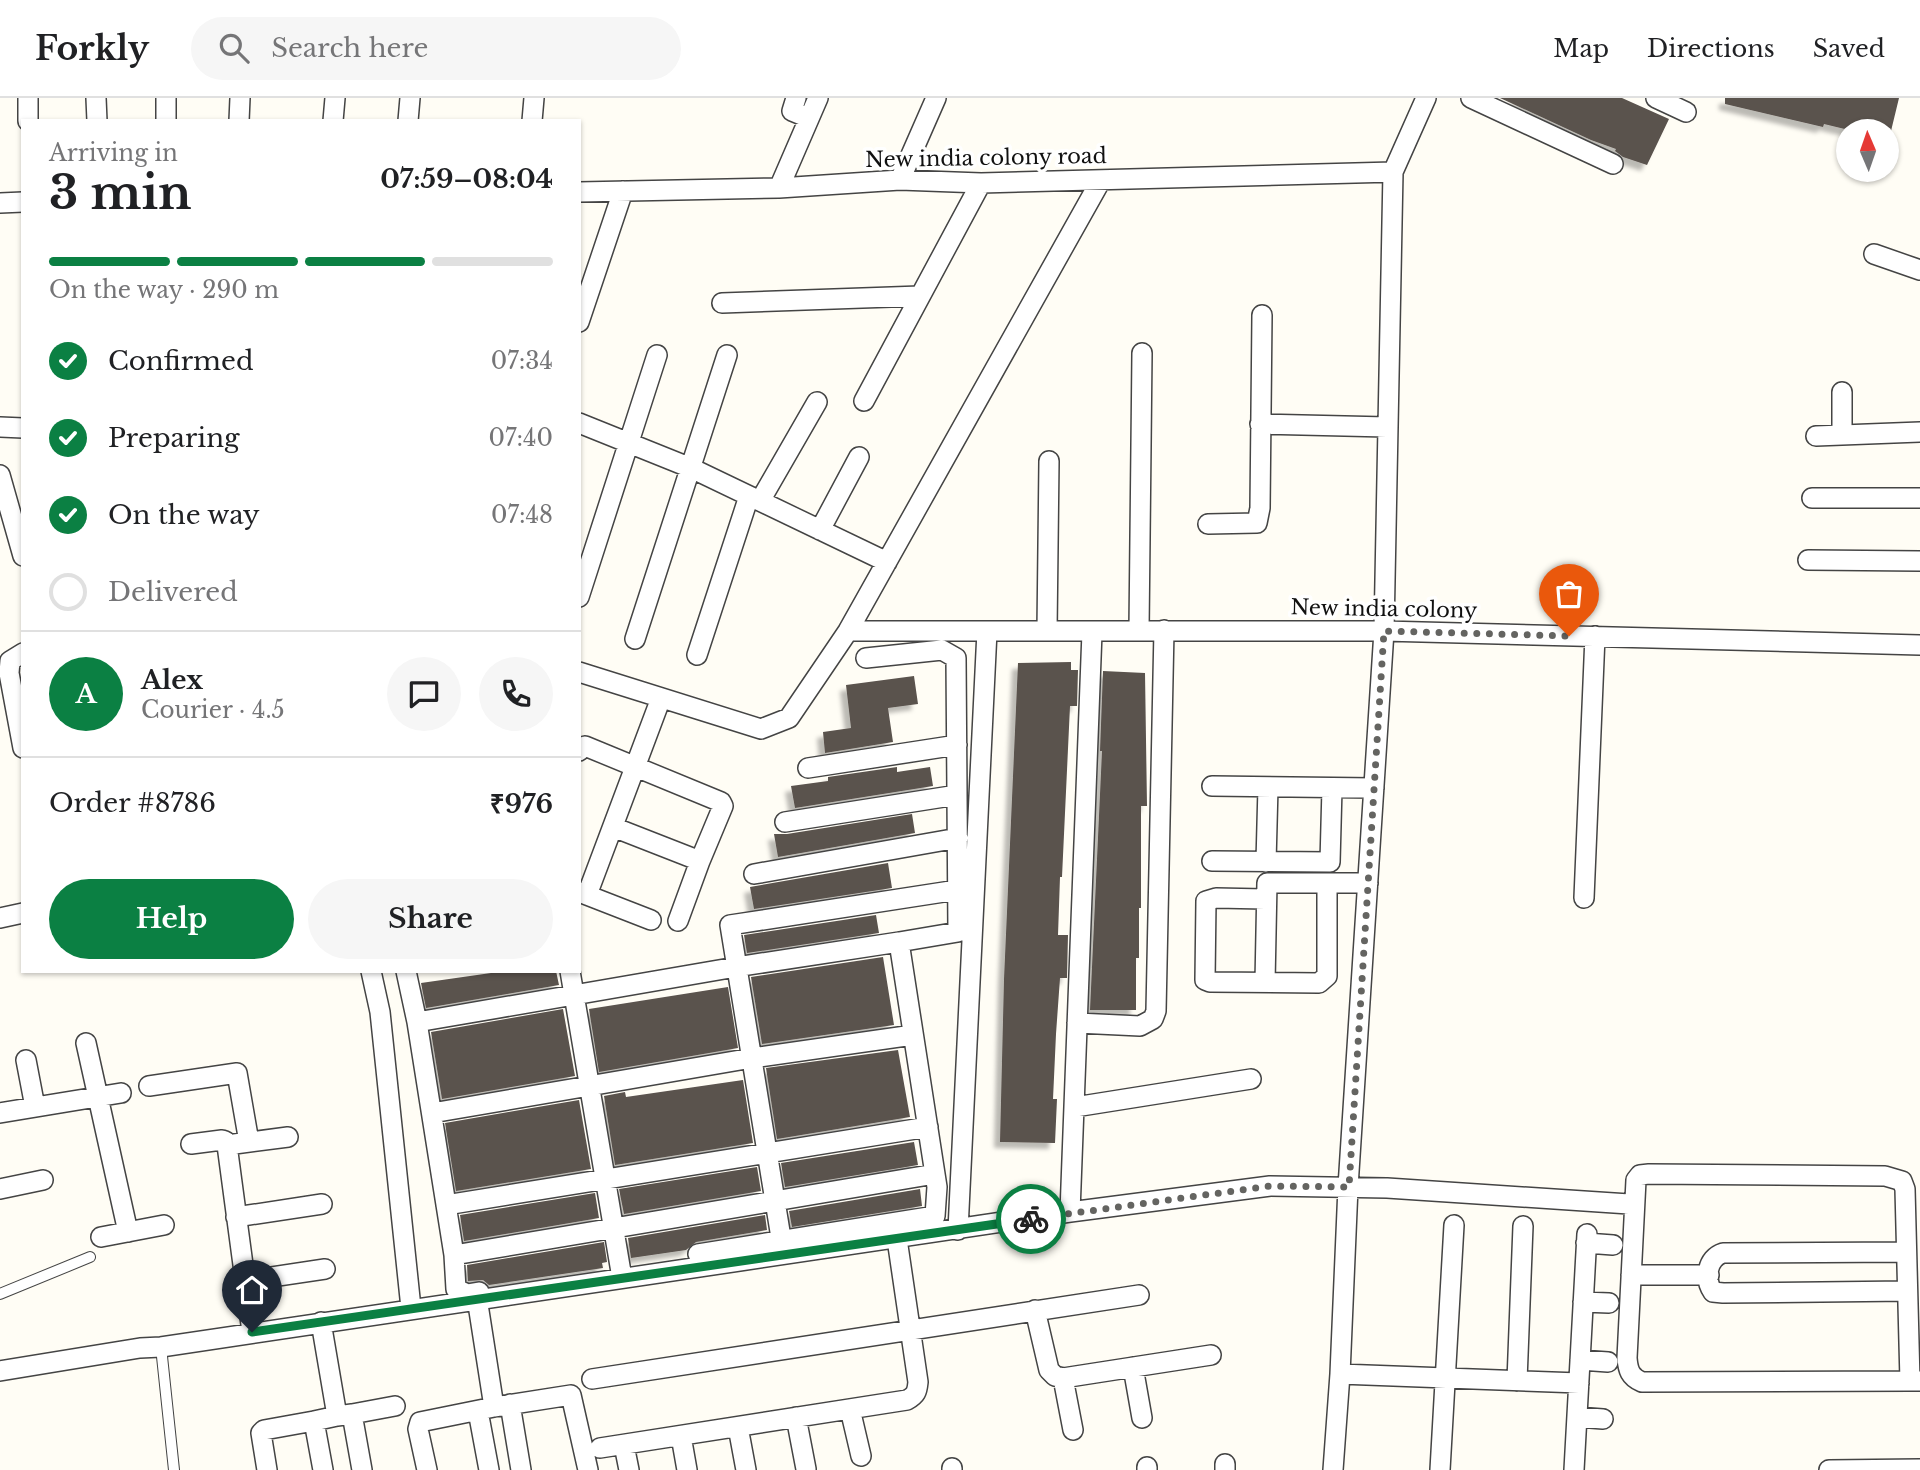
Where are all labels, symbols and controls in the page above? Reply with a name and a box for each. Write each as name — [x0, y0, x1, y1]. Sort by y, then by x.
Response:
search box — [191, 17, 681, 80]
text: Forkly — [35, 28, 149, 69]
icon: search — [215, 29, 253, 67]
text: Search here — [271, 32, 428, 64]
text: Map — [1553, 34, 1609, 63]
text: Directions — [1647, 34, 1775, 63]
text: Saved — [1813, 34, 1885, 63]
north arrow — [1836, 119, 1899, 182]
map controls — [1836, 119, 1899, 182]
text: Arriving in — [49, 139, 178, 167]
street label: New india colony road — [865, 143, 1107, 173]
text: 07:59–08:04 — [380, 163, 553, 195]
text: 3 min — [49, 164, 191, 221]
text: On the way · 290 m — [49, 276, 279, 304]
icon: check — [49, 342, 87, 380]
text: Confirmed — [108, 345, 253, 377]
text: 07:34 — [491, 347, 553, 375]
icon: check — [49, 419, 87, 457]
text: Preparing — [108, 422, 240, 454]
text: 07:40 — [489, 424, 553, 452]
icon: check — [49, 496, 87, 534]
text: On the way — [108, 499, 260, 531]
text: 07:48 — [491, 501, 553, 529]
pin — [1539, 564, 1599, 636]
icon: bag — [1550, 575, 1588, 613]
text: Delivered — [108, 576, 238, 608]
street label: New india colony — [1290, 594, 1478, 624]
button: chat — [387, 657, 461, 731]
button: phone — [479, 657, 553, 731]
text: Alex — [141, 664, 203, 696]
text: A — [75, 678, 97, 710]
text: Courier · 4.5 — [141, 696, 285, 724]
text: Order #8786 — [49, 787, 216, 819]
text: ₹976 — [490, 788, 553, 820]
button: Help — [49, 879, 294, 959]
button: Share — [308, 879, 553, 959]
courier — [996, 1184, 1066, 1254]
icon: bike — [1012, 1200, 1050, 1238]
pin — [222, 1260, 282, 1332]
icon: home — [233, 1271, 271, 1309]

